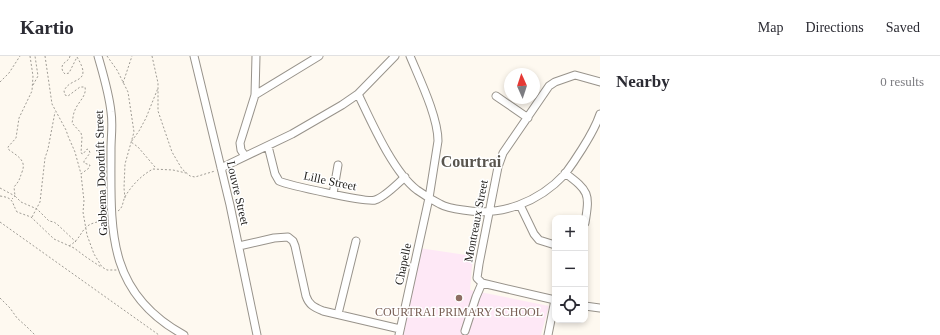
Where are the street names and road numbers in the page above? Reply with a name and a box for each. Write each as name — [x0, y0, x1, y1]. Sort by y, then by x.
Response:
street label: Gabbema Doordrift Street — [92, 109, 110, 236]
street label: Louvre Street — [224, 159, 252, 227]
street label: Lille Street — [302, 169, 358, 194]
street label: Montreaux Street — [461, 178, 491, 263]
street label: Chapelle — [392, 242, 414, 286]

